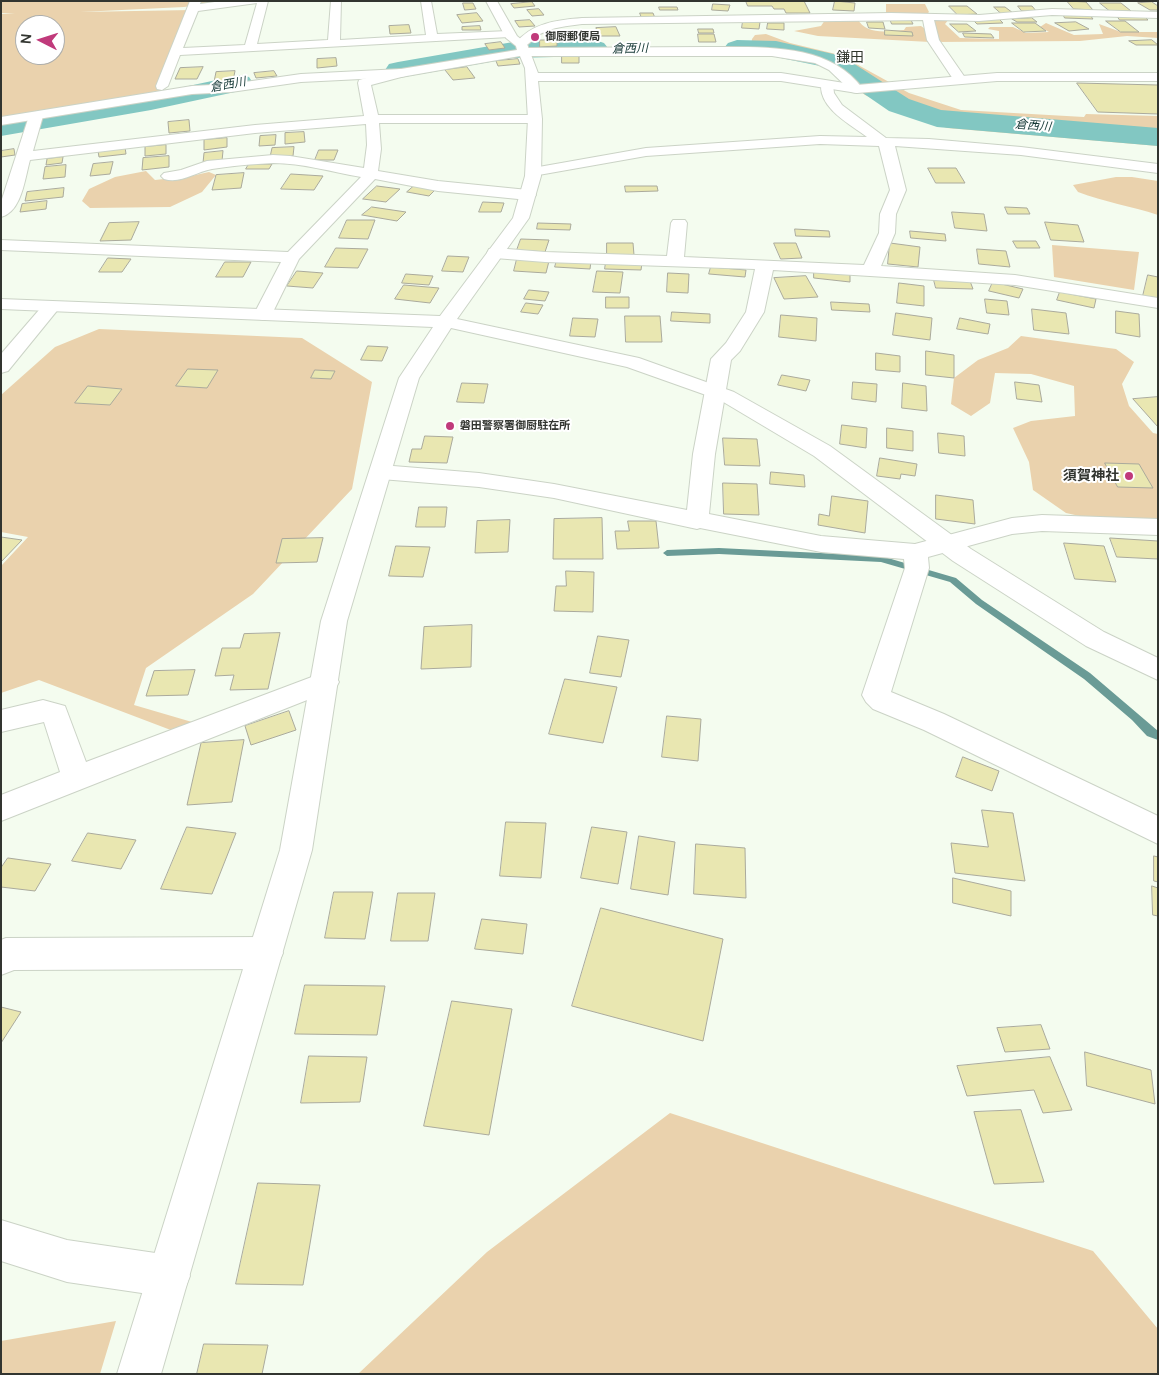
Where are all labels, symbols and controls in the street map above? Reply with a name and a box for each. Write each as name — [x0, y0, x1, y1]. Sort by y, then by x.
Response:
north arrow — [15, 15, 65, 65]
place label: 御厨郵便局 — [545, 30, 600, 44]
marker: 御厨郵便局 — [529, 31, 541, 43]
text: N — [16, 33, 35, 45]
water label: 倉西川 — [612, 41, 648, 57]
district label: 鎌田 — [836, 50, 864, 66]
water label: 倉西川 — [209, 75, 247, 95]
water label: 倉西川 — [1014, 117, 1052, 135]
place label: 磐田警察署御厨駐在所 — [460, 419, 570, 433]
marker: 磐田警察署御厨駐在所 — [444, 420, 456, 432]
place label: 須賀神社 — [1063, 468, 1119, 484]
marker: 須賀神社 — [1123, 470, 1135, 482]

